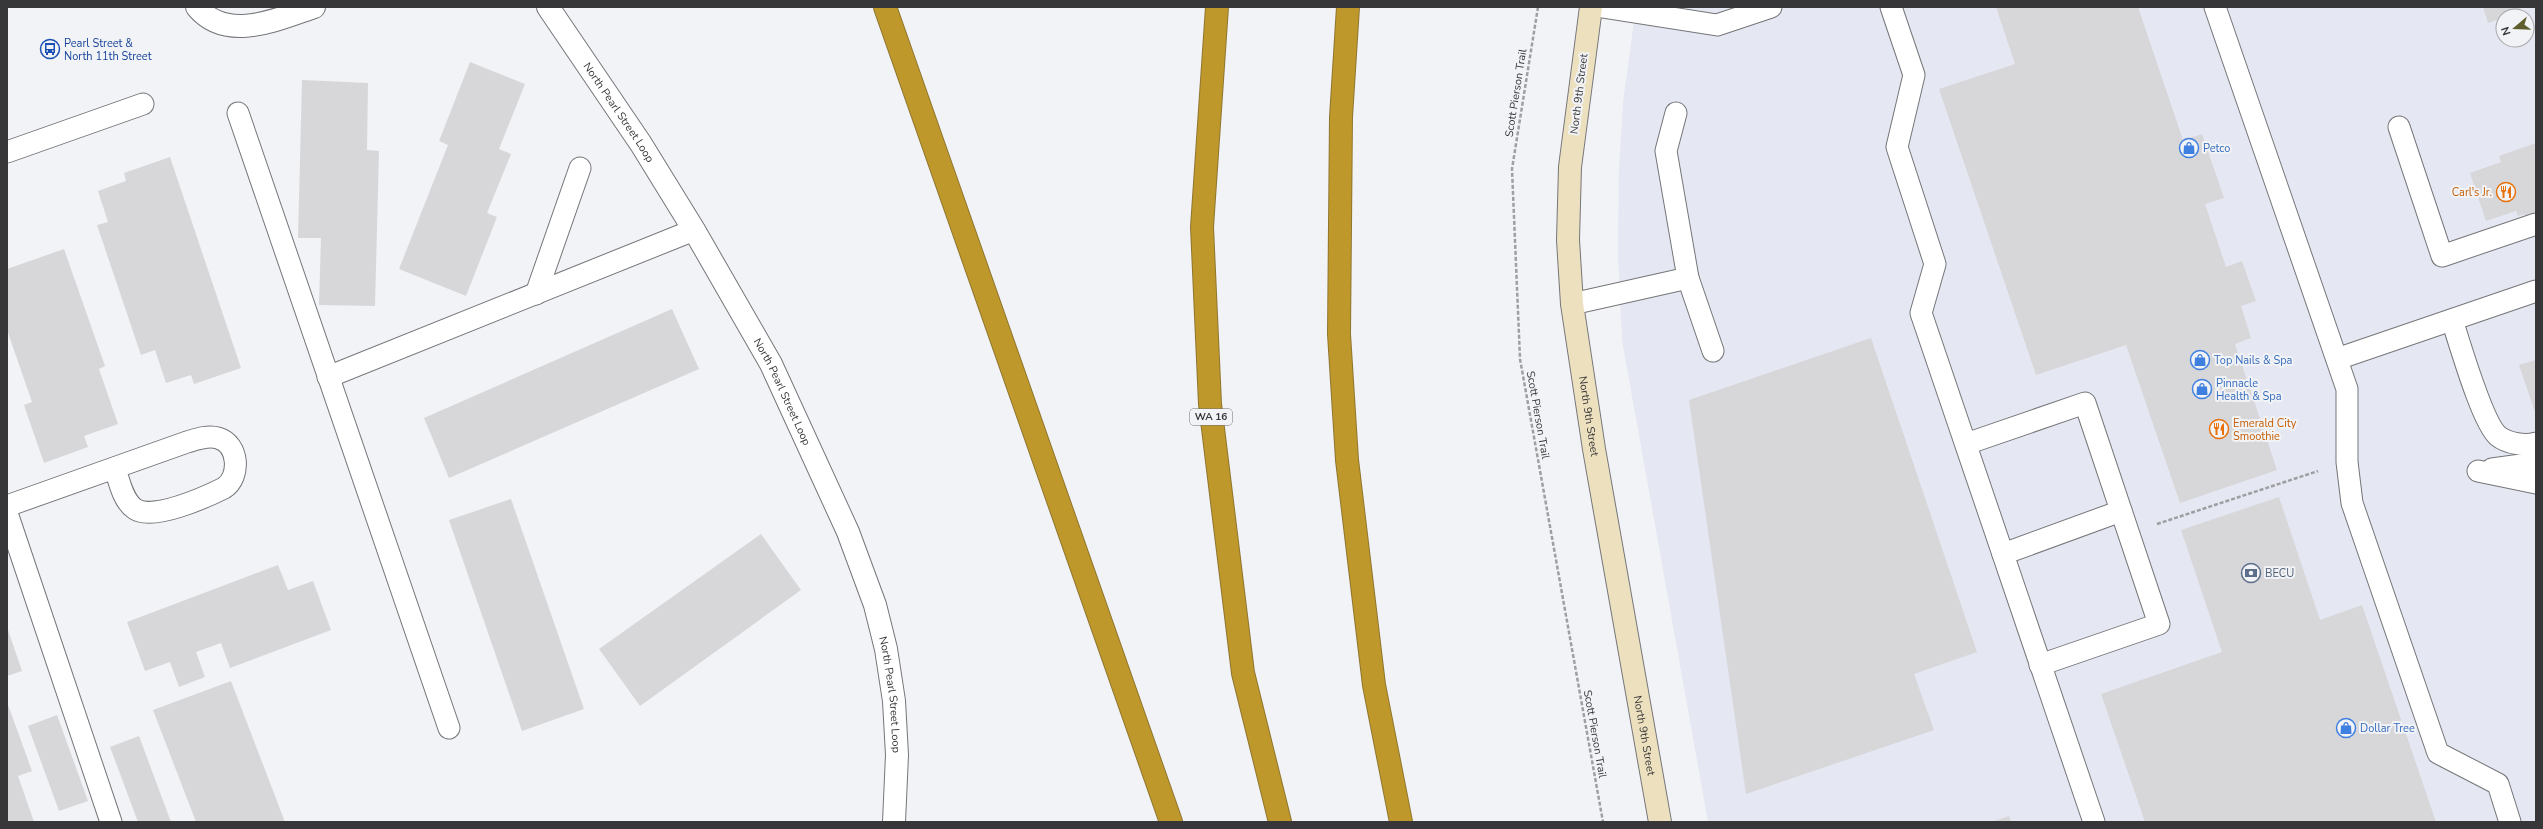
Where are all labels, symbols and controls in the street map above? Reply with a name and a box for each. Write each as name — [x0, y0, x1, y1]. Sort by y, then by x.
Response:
north arrow — [2495, 8, 2535, 48]
text: N — [2498, 25, 2514, 37]
place label: Pearl Street & North 11th Street — [64, 36, 152, 64]
bus stop icon: Pearl Street & North 11th Street — [39, 38, 61, 60]
street label: Scott Pierson Trail — [1502, 47, 1531, 138]
street label: North 9th Street — [1567, 53, 1591, 135]
street label: North Pearl Street Loop — [580, 59, 658, 165]
shop icon: Petco — [2178, 137, 2200, 159]
place label: Petco — [2203, 141, 2230, 156]
restaurant icon: Carl's Jr. — [2495, 181, 2517, 203]
place label: Carl's Jr. — [2452, 185, 2492, 200]
street label: North Pearl Street Loop — [750, 335, 815, 448]
shop icon: Top Nails & Spa — [2189, 349, 2211, 371]
place label: Top Nails & Spa — [2214, 353, 2293, 368]
street label: Scott Pierson Trail — [1523, 370, 1553, 461]
street label: North 9th Street — [1576, 375, 1603, 458]
place label: Pinnacle Health & Spa — [2216, 376, 2282, 404]
shop icon: Pinnacle Health & Spa — [2191, 378, 2213, 400]
road number: WA 16 — [1190, 409, 1232, 425]
place label: Emerald City Smoothie — [2233, 416, 2297, 444]
restaurant icon: Emerald City Smoothie — [2208, 418, 2230, 440]
bank icon: BECU — [2240, 562, 2262, 584]
place label: BECU — [2265, 566, 2294, 581]
street label: North Pearl Street Loop — [876, 635, 904, 753]
street label: Scott Pierson Trail — [1580, 689, 1610, 780]
street label: North 9th Street — [1630, 694, 1659, 777]
shop icon: Dollar Tree — [2335, 717, 2357, 739]
place label: Dollar Tree — [2360, 721, 2415, 736]

